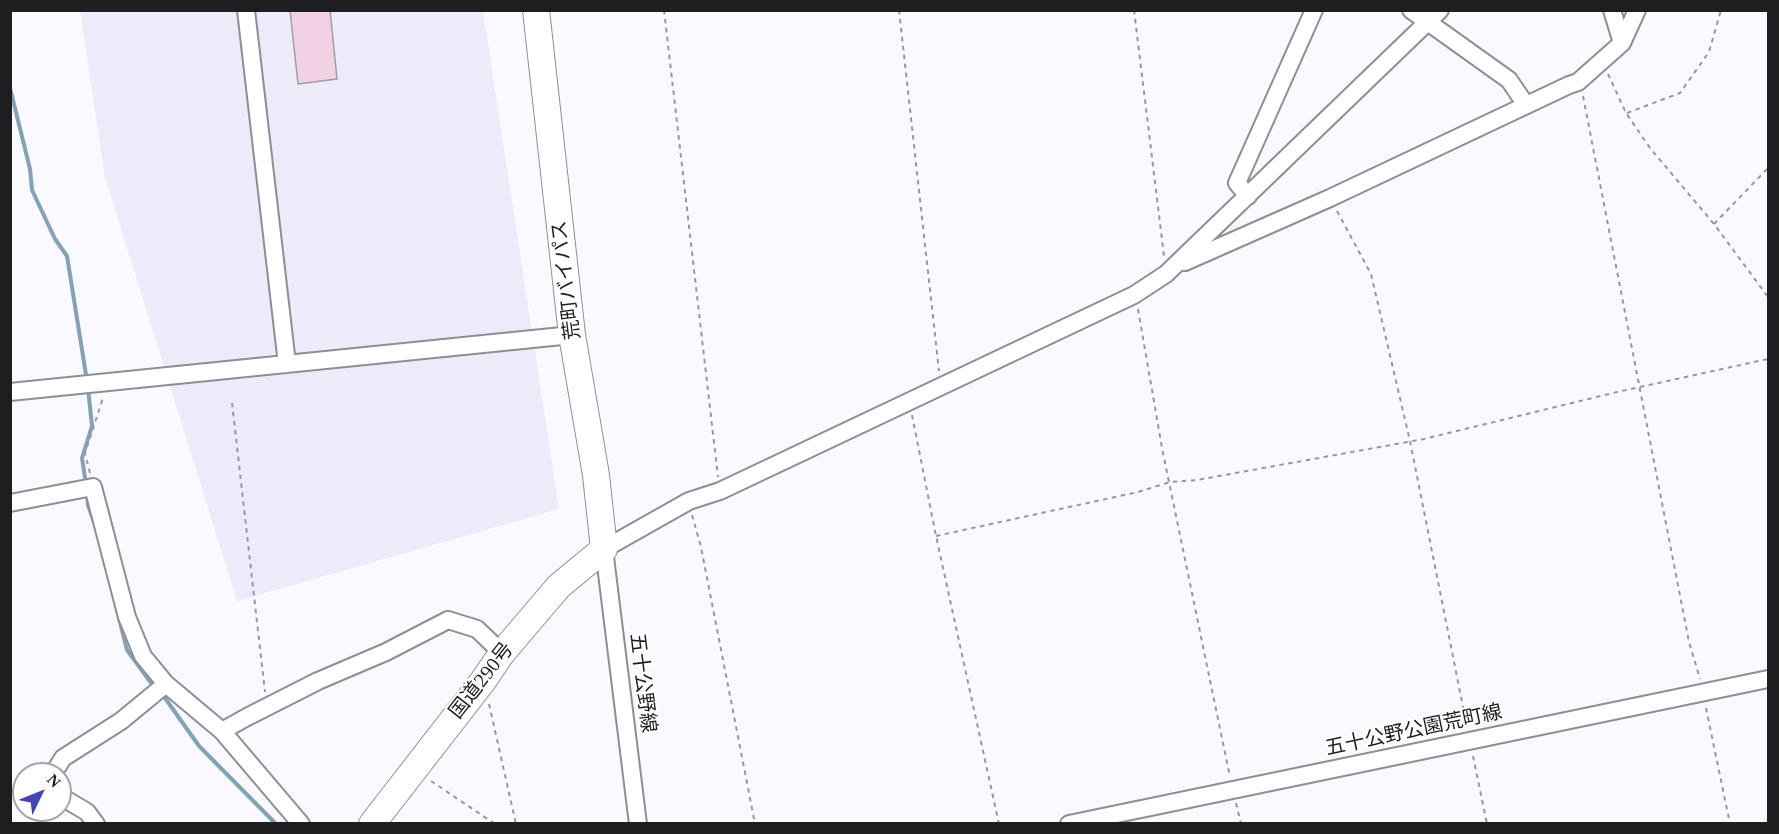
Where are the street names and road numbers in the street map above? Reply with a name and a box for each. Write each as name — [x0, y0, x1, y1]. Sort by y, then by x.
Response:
street label: 荒町バイパス — [548, 219, 586, 341]
street label: 五十公野線 — [624, 632, 660, 734]
street label: 国道290号 — [445, 638, 519, 724]
street label: 五十公野公園荒町線 — [1323, 701, 1505, 761]

